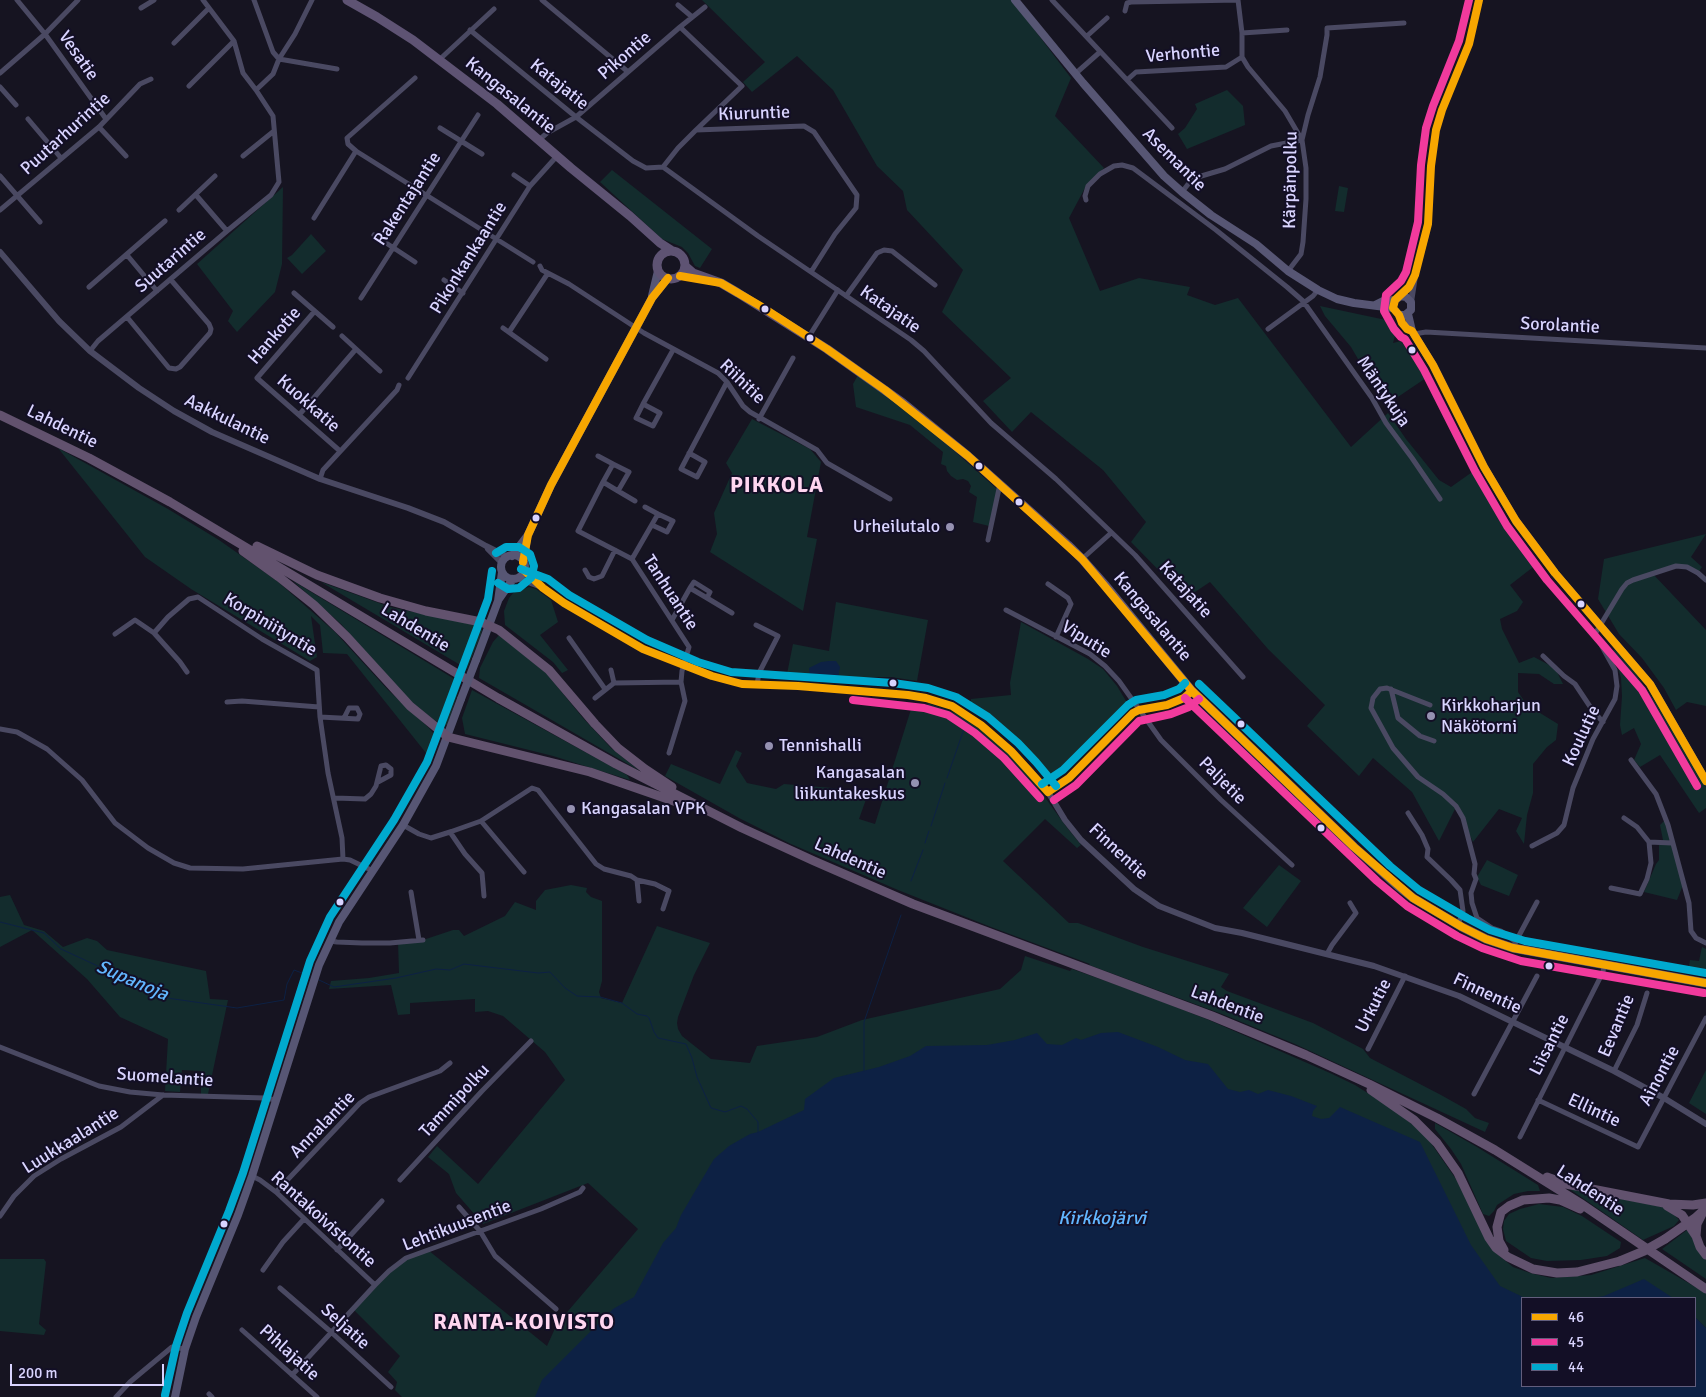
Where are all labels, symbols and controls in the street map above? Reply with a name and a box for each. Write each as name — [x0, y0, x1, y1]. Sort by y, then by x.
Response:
street label: Vesatie — [53, 27, 103, 85]
street label: Pikontie — [594, 27, 656, 85]
street label: Verhontie — [1145, 40, 1221, 68]
street label: Kangasalantie — [461, 53, 559, 139]
street label: Katajatie — [525, 55, 593, 115]
street label: Puutarhurintie — [17, 88, 115, 180]
street label: Kiuruntie — [718, 102, 790, 126]
street label: Asemantie — [1138, 124, 1210, 196]
street label: Kärpänpolku — [1279, 131, 1303, 229]
street label: Rakentajantie — [370, 148, 446, 250]
street label: Pikonkankaantie — [426, 198, 512, 318]
street label: Suutarintie — [131, 224, 211, 298]
street label: Katajatie — [855, 281, 925, 339]
street label: Hankotie — [244, 303, 306, 369]
unlabelled marker — [760, 304, 770, 314]
street label: Sorolantie — [1520, 313, 1600, 339]
unlabelled marker — [805, 333, 815, 343]
unlabelled marker — [1407, 345, 1417, 355]
street label: Mäntykuja — [1351, 352, 1415, 432]
street label: Riihitie — [715, 355, 769, 409]
street label: Kuokkatie — [272, 371, 344, 437]
street label: Aakkulantie — [181, 390, 273, 450]
street label: Lahdentie — [23, 400, 101, 454]
unlabelled marker — [974, 461, 984, 471]
district label: PIKKOLA — [729, 473, 825, 499]
unlabelled marker — [1014, 497, 1024, 507]
unlabelled marker — [531, 513, 541, 523]
place label: Urheilutalo — [853, 516, 940, 538]
marker: Urheilutalo — [944, 521, 956, 533]
street label: Tanhuantie — [638, 551, 702, 635]
street label: Katajatie — [1154, 557, 1216, 623]
street label: Kangasalantie — [1108, 568, 1196, 666]
street label: Korpiniityntie — [219, 589, 321, 661]
street label: Lahdentie — [377, 599, 453, 657]
unlabelled marker — [1576, 599, 1586, 609]
street label: Viputie — [1057, 616, 1115, 664]
unlabelled marker — [888, 678, 898, 688]
place label: Kirkkoharjun Näkötorni — [1441, 695, 1541, 738]
street label: Koulutie — [1559, 702, 1605, 770]
marker: Kirkkoharjun Näkötorni — [1425, 710, 1437, 722]
unlabelled marker — [1236, 719, 1246, 729]
place label: Tennishalli — [779, 735, 862, 757]
marker: Tennishalli — [763, 740, 775, 752]
street label: Paljetie — [1194, 753, 1250, 809]
place label: Kangasalan liikuntakeskus — [794, 762, 905, 804]
marker: Kangasalan liikuntakeskus — [909, 777, 921, 789]
place label: Kangasalan VPK — [581, 798, 706, 820]
marker: Kangasalan VPK — [565, 803, 577, 815]
street label: Finnentie — [1084, 819, 1152, 885]
unlabelled marker — [1316, 823, 1326, 833]
street label: Lahdentie — [811, 834, 889, 884]
unlabelled marker — [335, 897, 345, 907]
water label: Supanoja — [93, 956, 171, 1006]
unlabelled marker — [1544, 961, 1554, 971]
street label: Finnentie — [1449, 969, 1525, 1019]
street label: Urkutie — [1351, 975, 1397, 1037]
street label: Lahdentie — [1187, 981, 1267, 1029]
street label: Eevantie — [1594, 991, 1640, 1061]
street label: Liisantie — [1525, 1011, 1575, 1079]
street label: Ainontie — [1635, 1042, 1685, 1110]
street label: Tammipolku — [415, 1060, 495, 1142]
street label: Suomelantie — [116, 1064, 214, 1092]
street label: Annalantie — [286, 1087, 360, 1163]
street label: Ellintie — [1564, 1089, 1624, 1133]
street label: Luukkaalantie — [19, 1103, 123, 1179]
street label: Lahdentie — [1552, 1161, 1628, 1221]
street label: Rantakoivistontie — [266, 1167, 380, 1273]
street label: Lehtikuusentie — [400, 1195, 514, 1257]
water label: Kirkkojärvi — [1058, 1208, 1146, 1230]
unlabelled marker — [219, 1219, 229, 1229]
legend — [1521, 1297, 1696, 1387]
street label: Seljatie — [316, 1299, 374, 1355]
text: 46 — [1568, 1308, 1584, 1326]
district label: RANTA-KOIVISTO — [431, 1310, 617, 1336]
street label: Pihlajatie — [254, 1320, 324, 1386]
text: 45 — [1568, 1333, 1584, 1351]
scale bar — [12, 1354, 166, 1386]
text: 44 — [1568, 1358, 1584, 1376]
text: 200 m — [18, 1364, 58, 1382]

